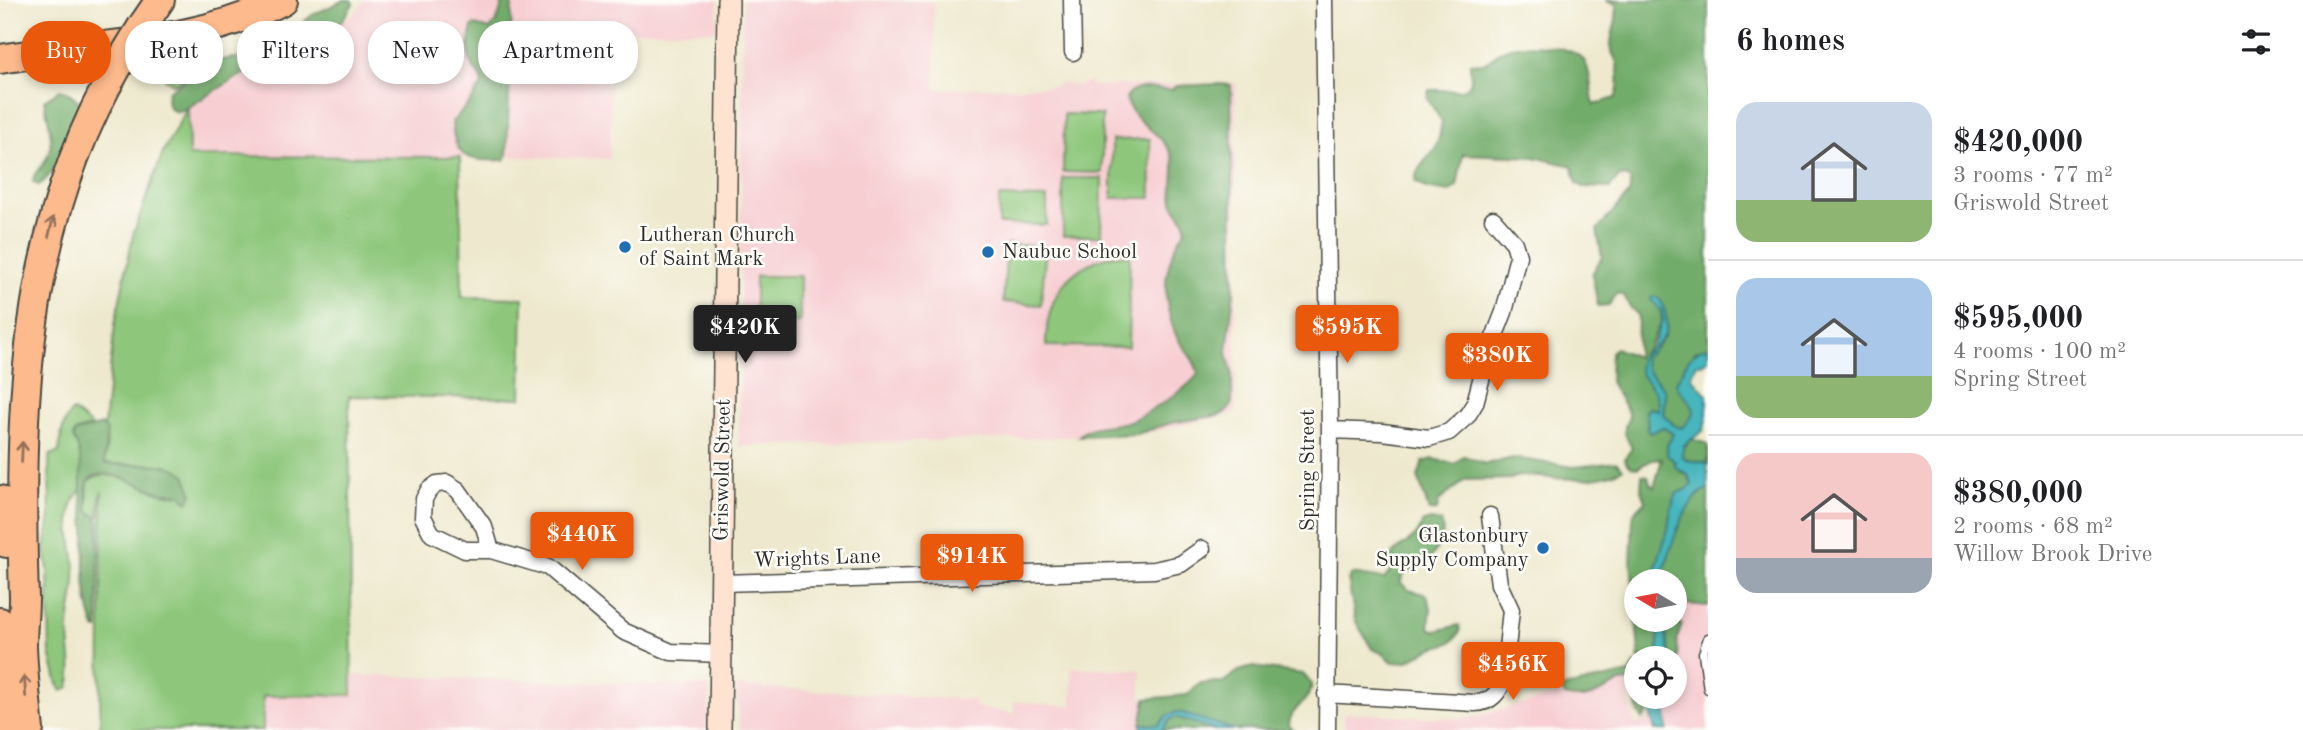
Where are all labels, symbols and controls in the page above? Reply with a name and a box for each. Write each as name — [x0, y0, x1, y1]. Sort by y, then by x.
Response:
chip: Buy — [21, 21, 111, 84]
chip: Rent — [125, 21, 223, 84]
chip: Filters — [237, 21, 354, 84]
chip: New — [368, 21, 464, 84]
chip: Apartment — [478, 21, 638, 84]
icon: filters — [2237, 23, 2275, 61]
text: 6 homes — [1736, 27, 1845, 57]
text: $420,000 — [1953, 128, 2083, 158]
icon: home — [1792, 130, 1876, 214]
text: 3 rooms · 77 m² — [1953, 164, 2113, 187]
text: Griswold Street — [1953, 192, 2109, 215]
one-way arrow — [45, 216, 58, 239]
place label: Lutheran Church of Saint Mark — [639, 225, 795, 270]
marker: Lutheran Church of Saint Mark — [617, 239, 633, 255]
place label: Naubuc School — [1002, 242, 1137, 263]
marker: Naubuc School — [980, 244, 996, 260]
text: $595,000 — [1953, 304, 2083, 334]
pin: $420K — [696, 306, 794, 365]
pin: $595K — [1298, 306, 1396, 365]
icon: home — [1792, 306, 1876, 390]
text: $420K — [709, 316, 781, 339]
text: $595K — [1311, 316, 1383, 339]
pin: $380K — [1448, 334, 1546, 393]
text: 4 rooms · 100 m² — [1953, 340, 2126, 363]
text: $380K — [1461, 344, 1533, 367]
text: Spring Street — [1953, 368, 2087, 391]
street label: Griswold Street — [711, 399, 735, 541]
street label: Spring Street — [1298, 409, 1319, 531]
one-way arrow — [15, 441, 28, 464]
text: $380,000 — [1953, 479, 2083, 509]
icon: home — [1792, 481, 1876, 565]
pin: $440K — [533, 512, 631, 572]
text: 2 rooms · 68 m² — [1953, 515, 2113, 538]
text: $440K — [546, 523, 618, 546]
place label: Glastonbury Supply Company — [1375, 526, 1529, 571]
pin: $914K — [923, 534, 1021, 594]
marker: Glastonbury Supply Company — [1535, 540, 1551, 556]
text: Willow Brook Drive — [1953, 543, 2152, 566]
text: $914K — [936, 545, 1008, 568]
street label: Wrights Lane — [753, 546, 881, 572]
north arrow — [1624, 569, 1687, 632]
map controls — [1624, 569, 1687, 709]
pin: $456K — [1464, 642, 1562, 702]
button: locate — [1624, 646, 1687, 709]
text: $456K — [1477, 653, 1549, 676]
one-way arrow — [18, 675, 31, 698]

